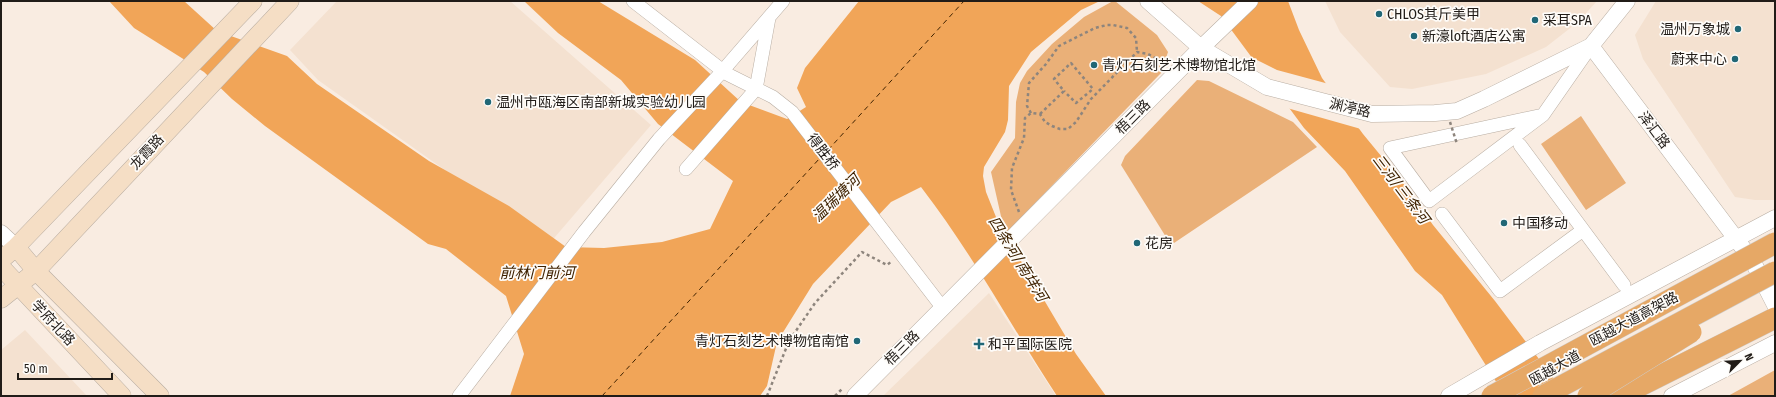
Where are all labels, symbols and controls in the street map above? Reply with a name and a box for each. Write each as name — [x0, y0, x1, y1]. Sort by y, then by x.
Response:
place label: CHLOS其斤美甲 — [1387, 6, 1480, 23]
marker: CHLOS其斤美甲 — [1374, 9, 1384, 19]
place label: 采耳SPA — [1543, 12, 1592, 29]
marker: 采耳SPA — [1530, 15, 1540, 25]
place label: 温州万象城 — [1660, 21, 1730, 38]
marker: 温州万象城 — [1733, 24, 1743, 34]
place label: 新濠loft酒店公寓 — [1422, 28, 1526, 45]
marker: 新濠loft酒店公寓 — [1409, 31, 1419, 41]
place label: 蔚来中心 — [1671, 51, 1727, 68]
marker: 蔚来中心 — [1730, 54, 1740, 64]
place label: 青灯石刻艺术博物馆北馆 — [1102, 57, 1256, 74]
marker: 青灯石刻艺术博物馆北馆 — [1089, 60, 1099, 70]
place label: 温州市瓯海区南部新城实验幼儿园 — [496, 94, 706, 111]
street label: 渊渟路 — [1328, 95, 1372, 121]
street label: 梧三路 — [1112, 96, 1154, 138]
marker: 温州市瓯海区南部新城实验幼儿园 — [483, 97, 493, 107]
street label: 泽汇路 — [1635, 108, 1673, 152]
street label: 得胜桥 — [803, 130, 843, 174]
street label: 龙霞路 — [126, 131, 168, 173]
water label: 三河/三条河 — [1369, 151, 1435, 230]
water label: 温瑞塘河 — [808, 169, 866, 225]
water label: 四条河/南垟河 — [985, 213, 1053, 307]
place label: 中国移动 — [1512, 215, 1568, 232]
marker: 中国移动 — [1499, 218, 1509, 228]
place label: 花房 — [1145, 235, 1173, 252]
marker: 花房 — [1132, 238, 1142, 248]
water label: 前林门前河 — [499, 264, 577, 282]
street label: 瓯越大道高架路 — [1587, 288, 1681, 350]
street label: 学府北路 — [28, 297, 78, 349]
street label: 梧三路 — [881, 327, 923, 369]
place label: 青灯石刻艺术博物馆南馆 — [695, 333, 849, 350]
marker: 青灯石刻艺术博物馆南馆 — [852, 336, 862, 346]
place label: 和平国际医院 — [988, 336, 1072, 353]
marker: 和平国际医院 — [973, 338, 985, 350]
north arrow — [1720, 341, 1760, 381]
street label: 瓯越大道 — [1526, 347, 1584, 389]
text: N — [1741, 351, 1756, 363]
scale bar — [18, 355, 112, 381]
text: 50 m — [24, 362, 48, 376]

